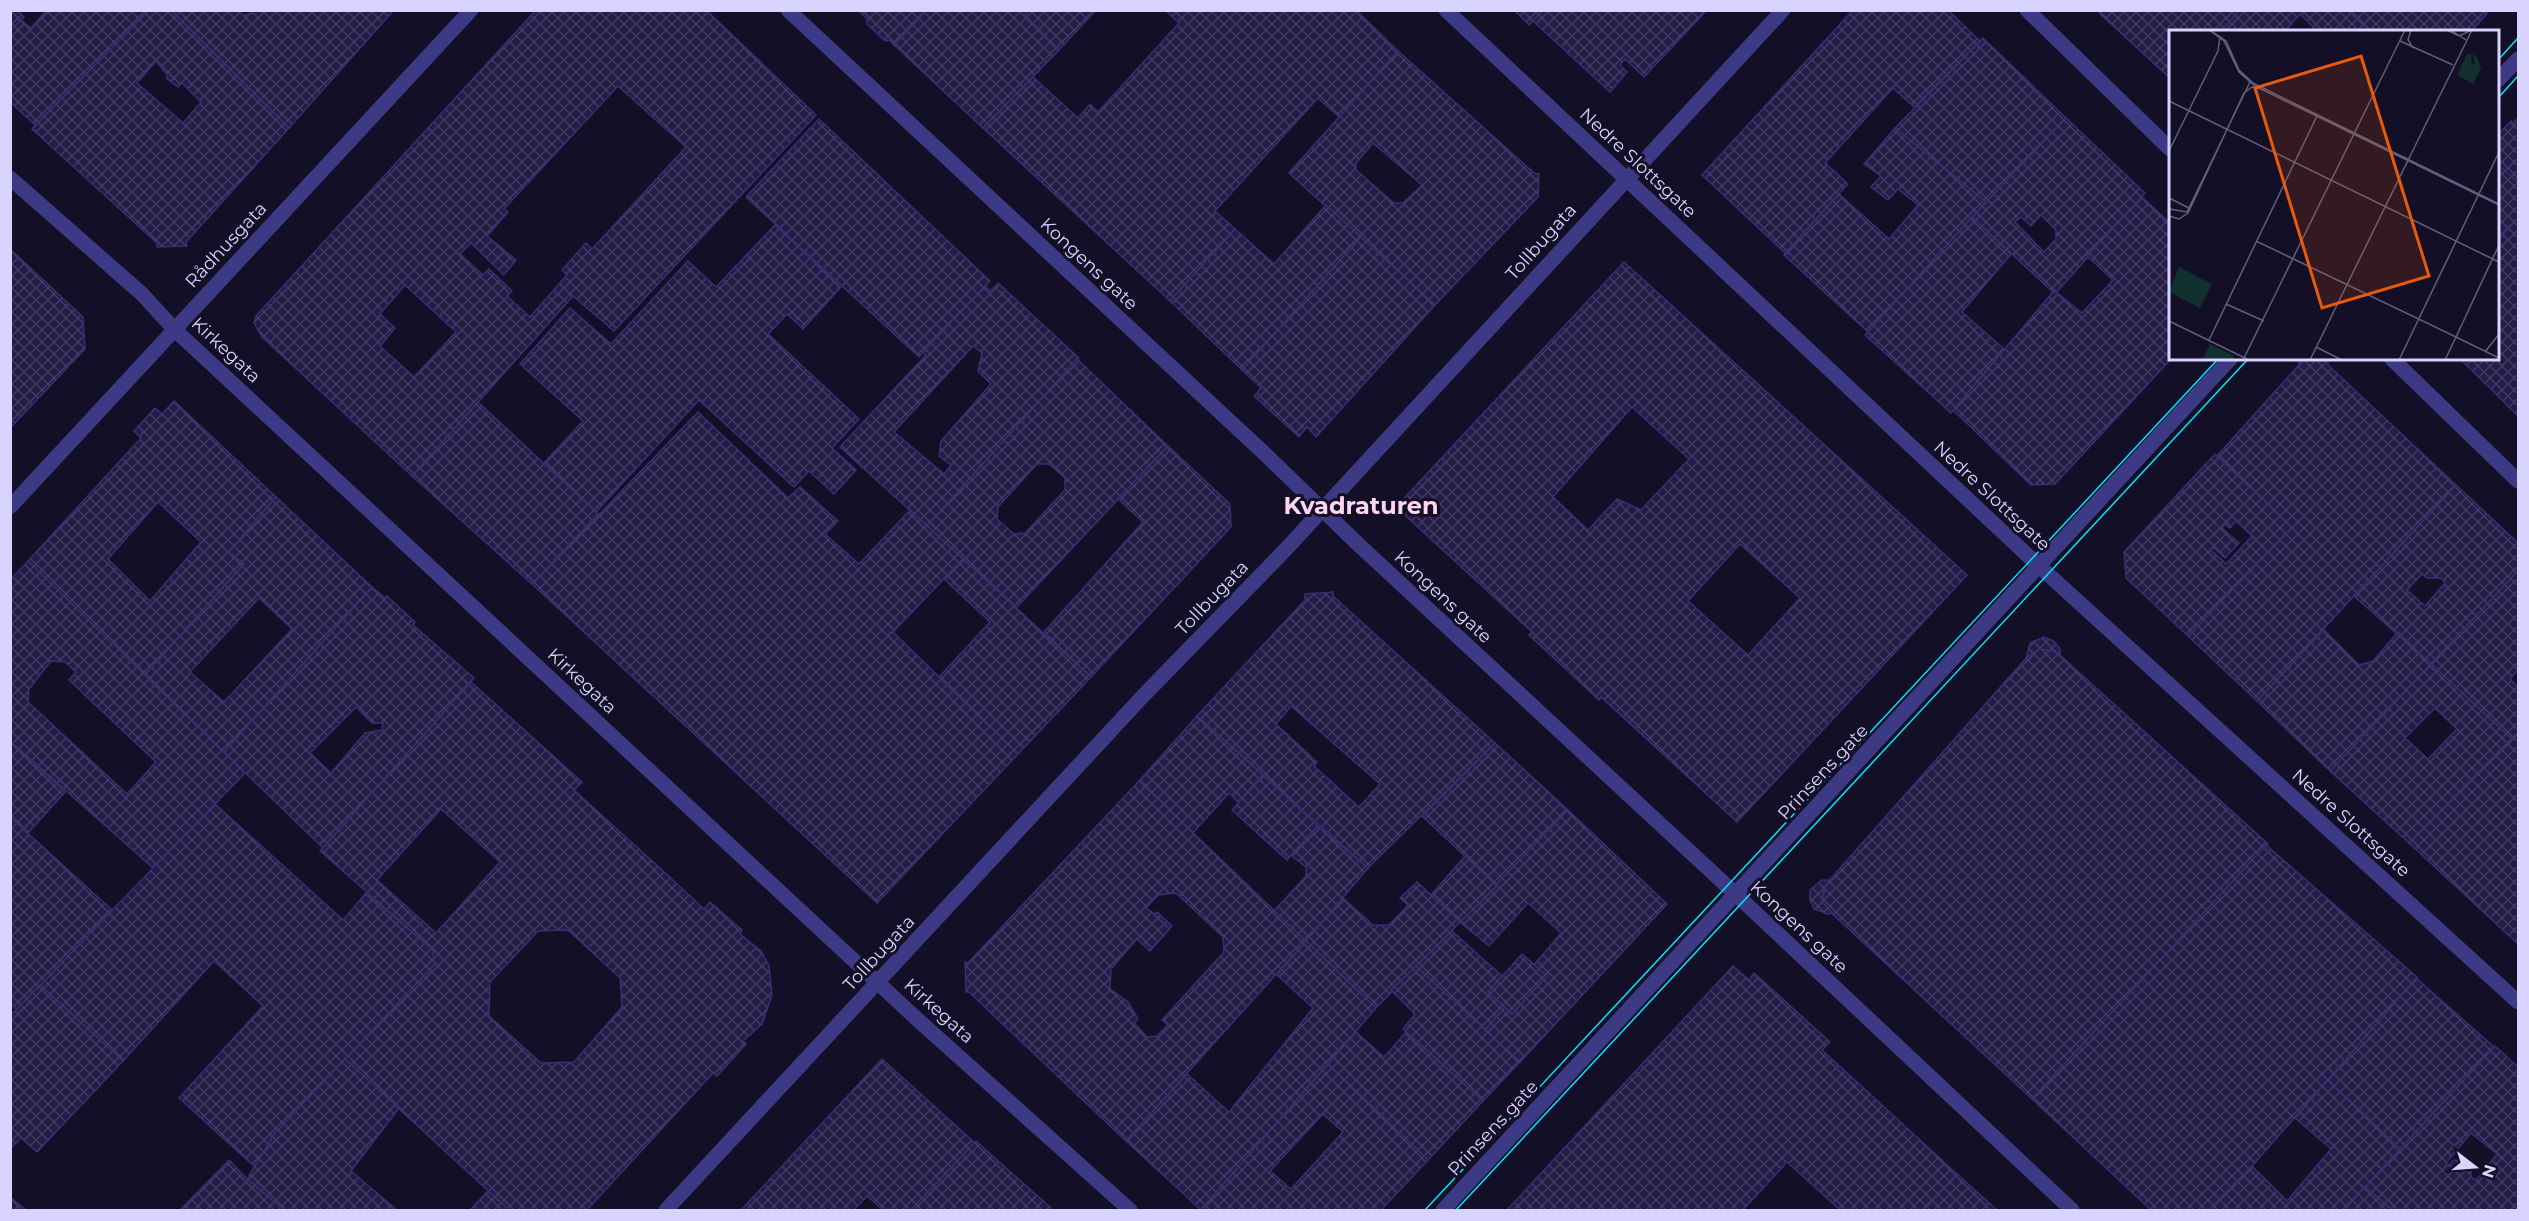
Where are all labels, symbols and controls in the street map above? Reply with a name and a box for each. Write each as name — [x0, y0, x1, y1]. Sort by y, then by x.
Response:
inset map — [2169, 30, 2499, 360]
street label: Nedre Slottsgate — [1575, 103, 1701, 223]
street label: Rådhusgata — [181, 198, 271, 292]
street label: Tollbugata — [1501, 199, 1581, 285]
street label: Kongens gate — [1036, 213, 1142, 315]
street label: Kirkegata — [187, 312, 265, 388]
street label: Nedre Slottsgate — [1929, 436, 2055, 556]
district label: Kvadraturen — [1283, 491, 1439, 520]
street label: Kongens gate — [1390, 546, 1496, 648]
street label: Tollbugata — [1171, 556, 1253, 640]
street label: Kirkegata — [543, 643, 621, 719]
street label: Prinsens gate — [1773, 720, 1873, 824]
street label: Nedre Slottsgate — [2287, 764, 2415, 882]
street label: Kongens gate — [1746, 876, 1852, 978]
street label: Tollbugata — [839, 911, 919, 995]
street label: Kirkegata — [899, 974, 979, 1048]
street label: Prinsens gate — [1443, 1076, 1543, 1180]
north arrow — [2445, 1137, 2505, 1197]
text: N — [2478, 1162, 2500, 1180]

